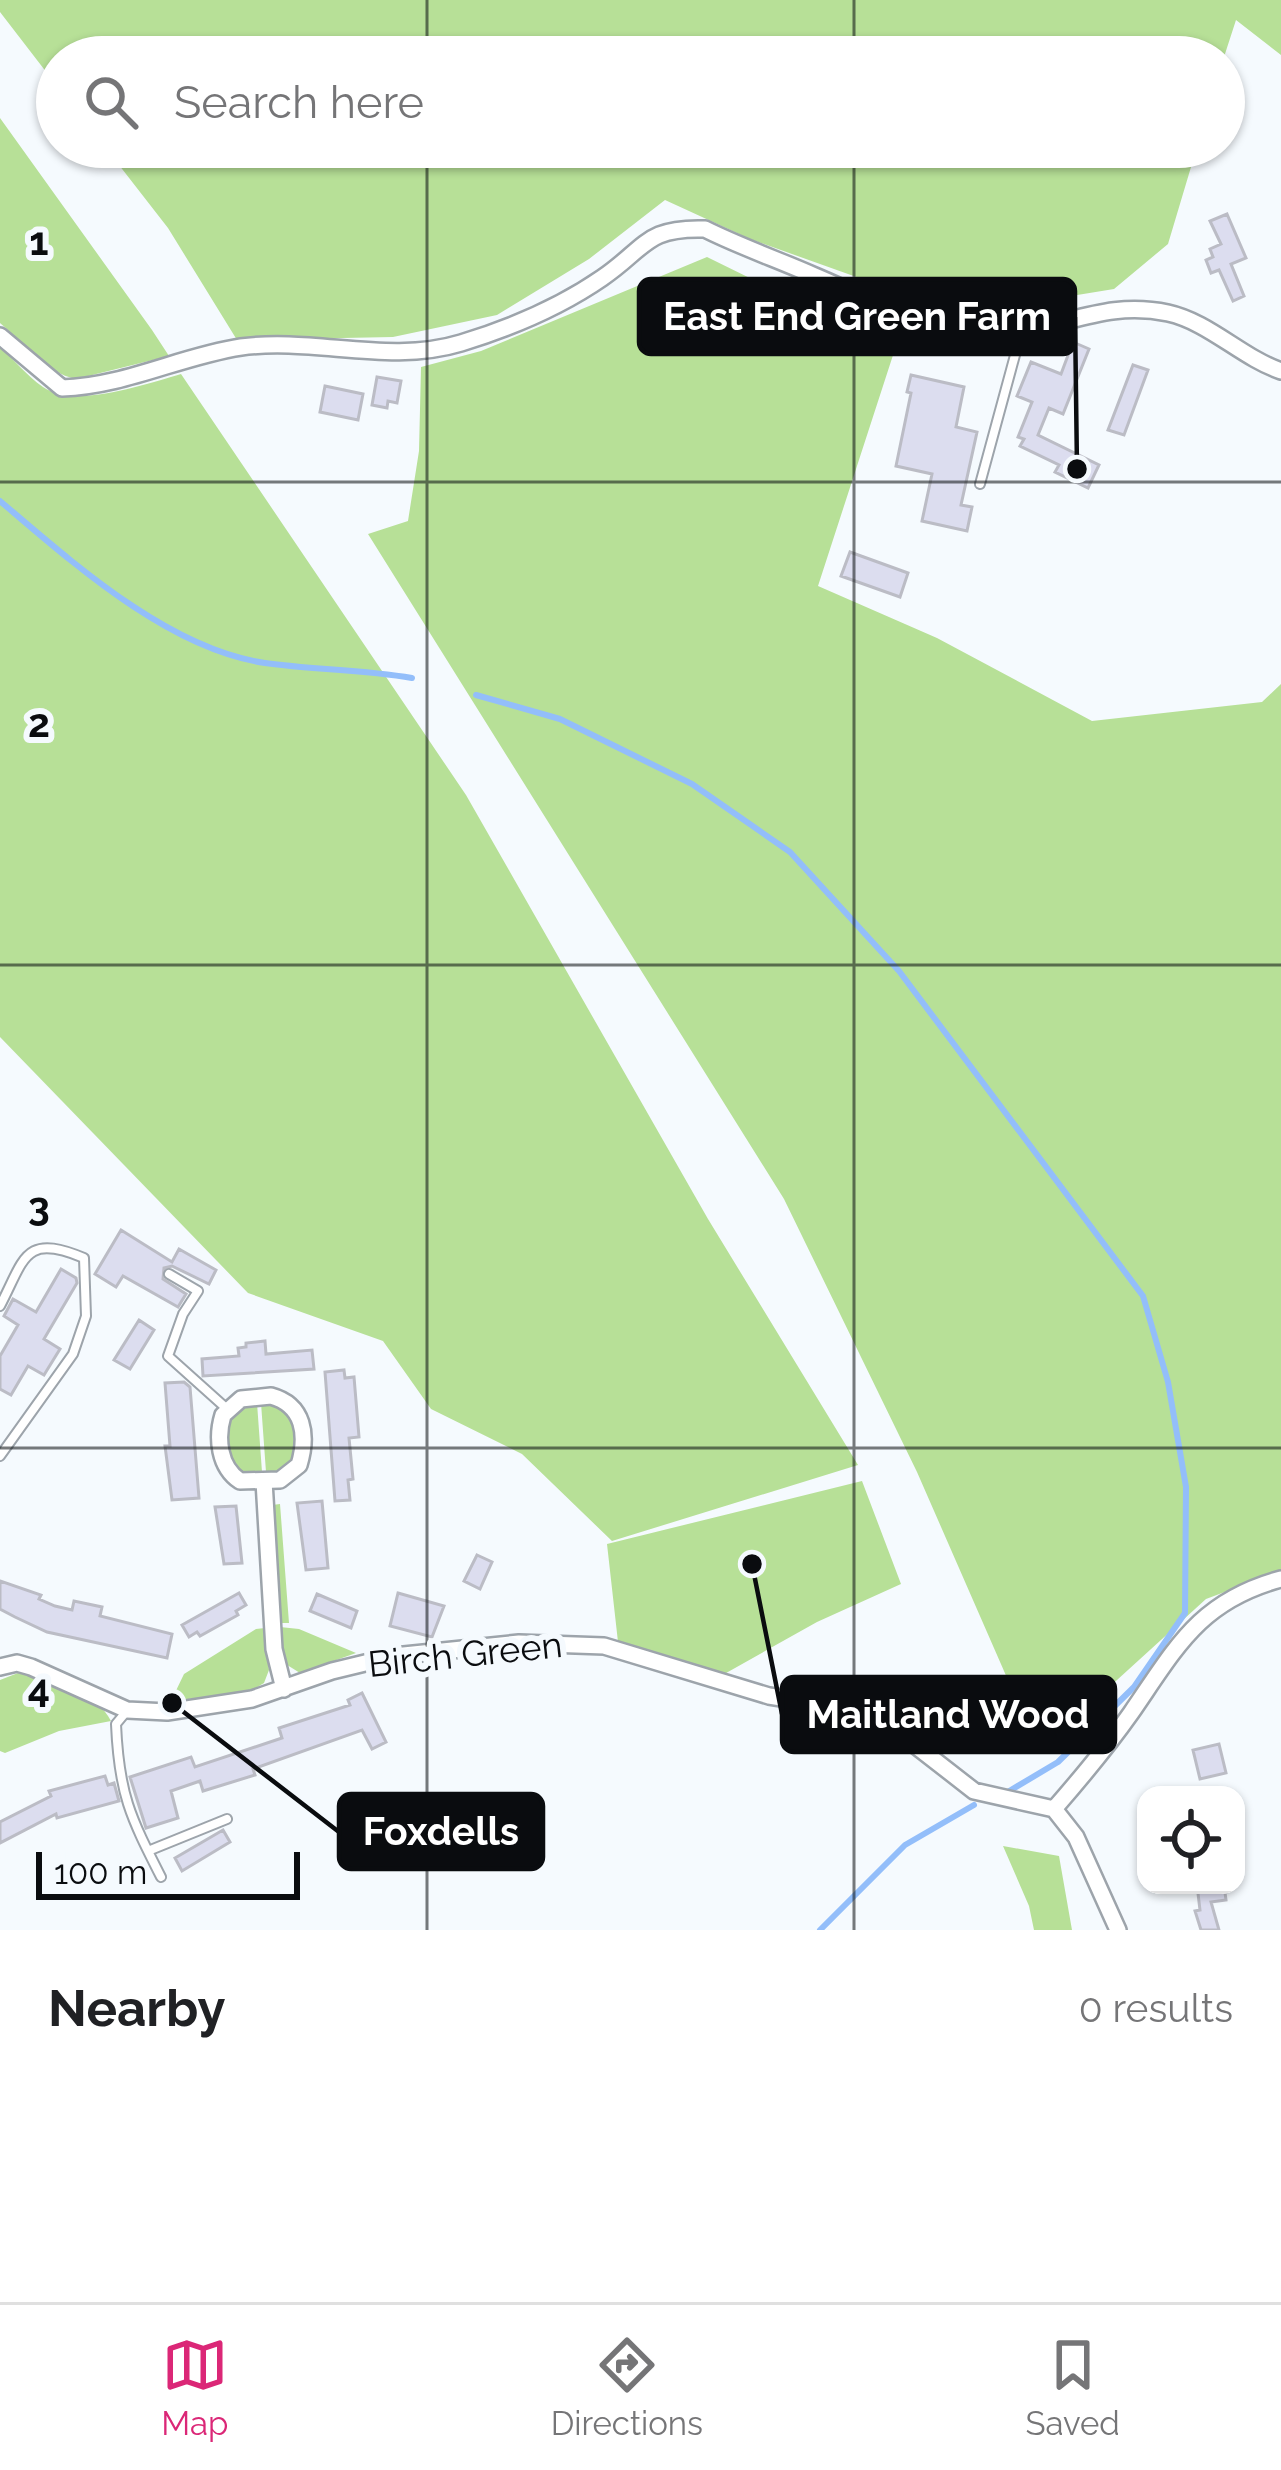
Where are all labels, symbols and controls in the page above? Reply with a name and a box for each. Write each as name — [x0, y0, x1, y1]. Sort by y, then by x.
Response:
search box — [36, 36, 1245, 168]
icon: search — [78, 69, 144, 135]
text: Search here — [174, 76, 424, 129]
text: 1 — [29, 218, 49, 264]
callout: East End Green Farm — [639, 279, 1075, 354]
text: East End Green Farm — [663, 293, 1051, 339]
text: 2 — [28, 700, 50, 746]
text: 3 — [28, 1183, 50, 1229]
street label: Birch Green — [366, 1623, 564, 1685]
text: 4 — [28, 1665, 50, 1711]
callout: Maitland Wood — [782, 1677, 1115, 1752]
text: Maitland Wood — [806, 1691, 1090, 1737]
map controls — [1137, 1786, 1245, 1894]
button: locate — [1137, 1786, 1245, 1894]
callout: Foxdells — [339, 1794, 543, 1869]
text: Foxdells — [363, 1808, 519, 1854]
scale bar — [36, 1846, 300, 1899]
text: 100 m — [54, 1853, 147, 1892]
text: Nearby — [48, 1978, 225, 2038]
text: 0 results — [1079, 1985, 1233, 2031]
tab: Map — [161, 2332, 228, 2443]
tab: Directions — [551, 2332, 703, 2443]
tab: Saved — [1025, 2332, 1120, 2443]

